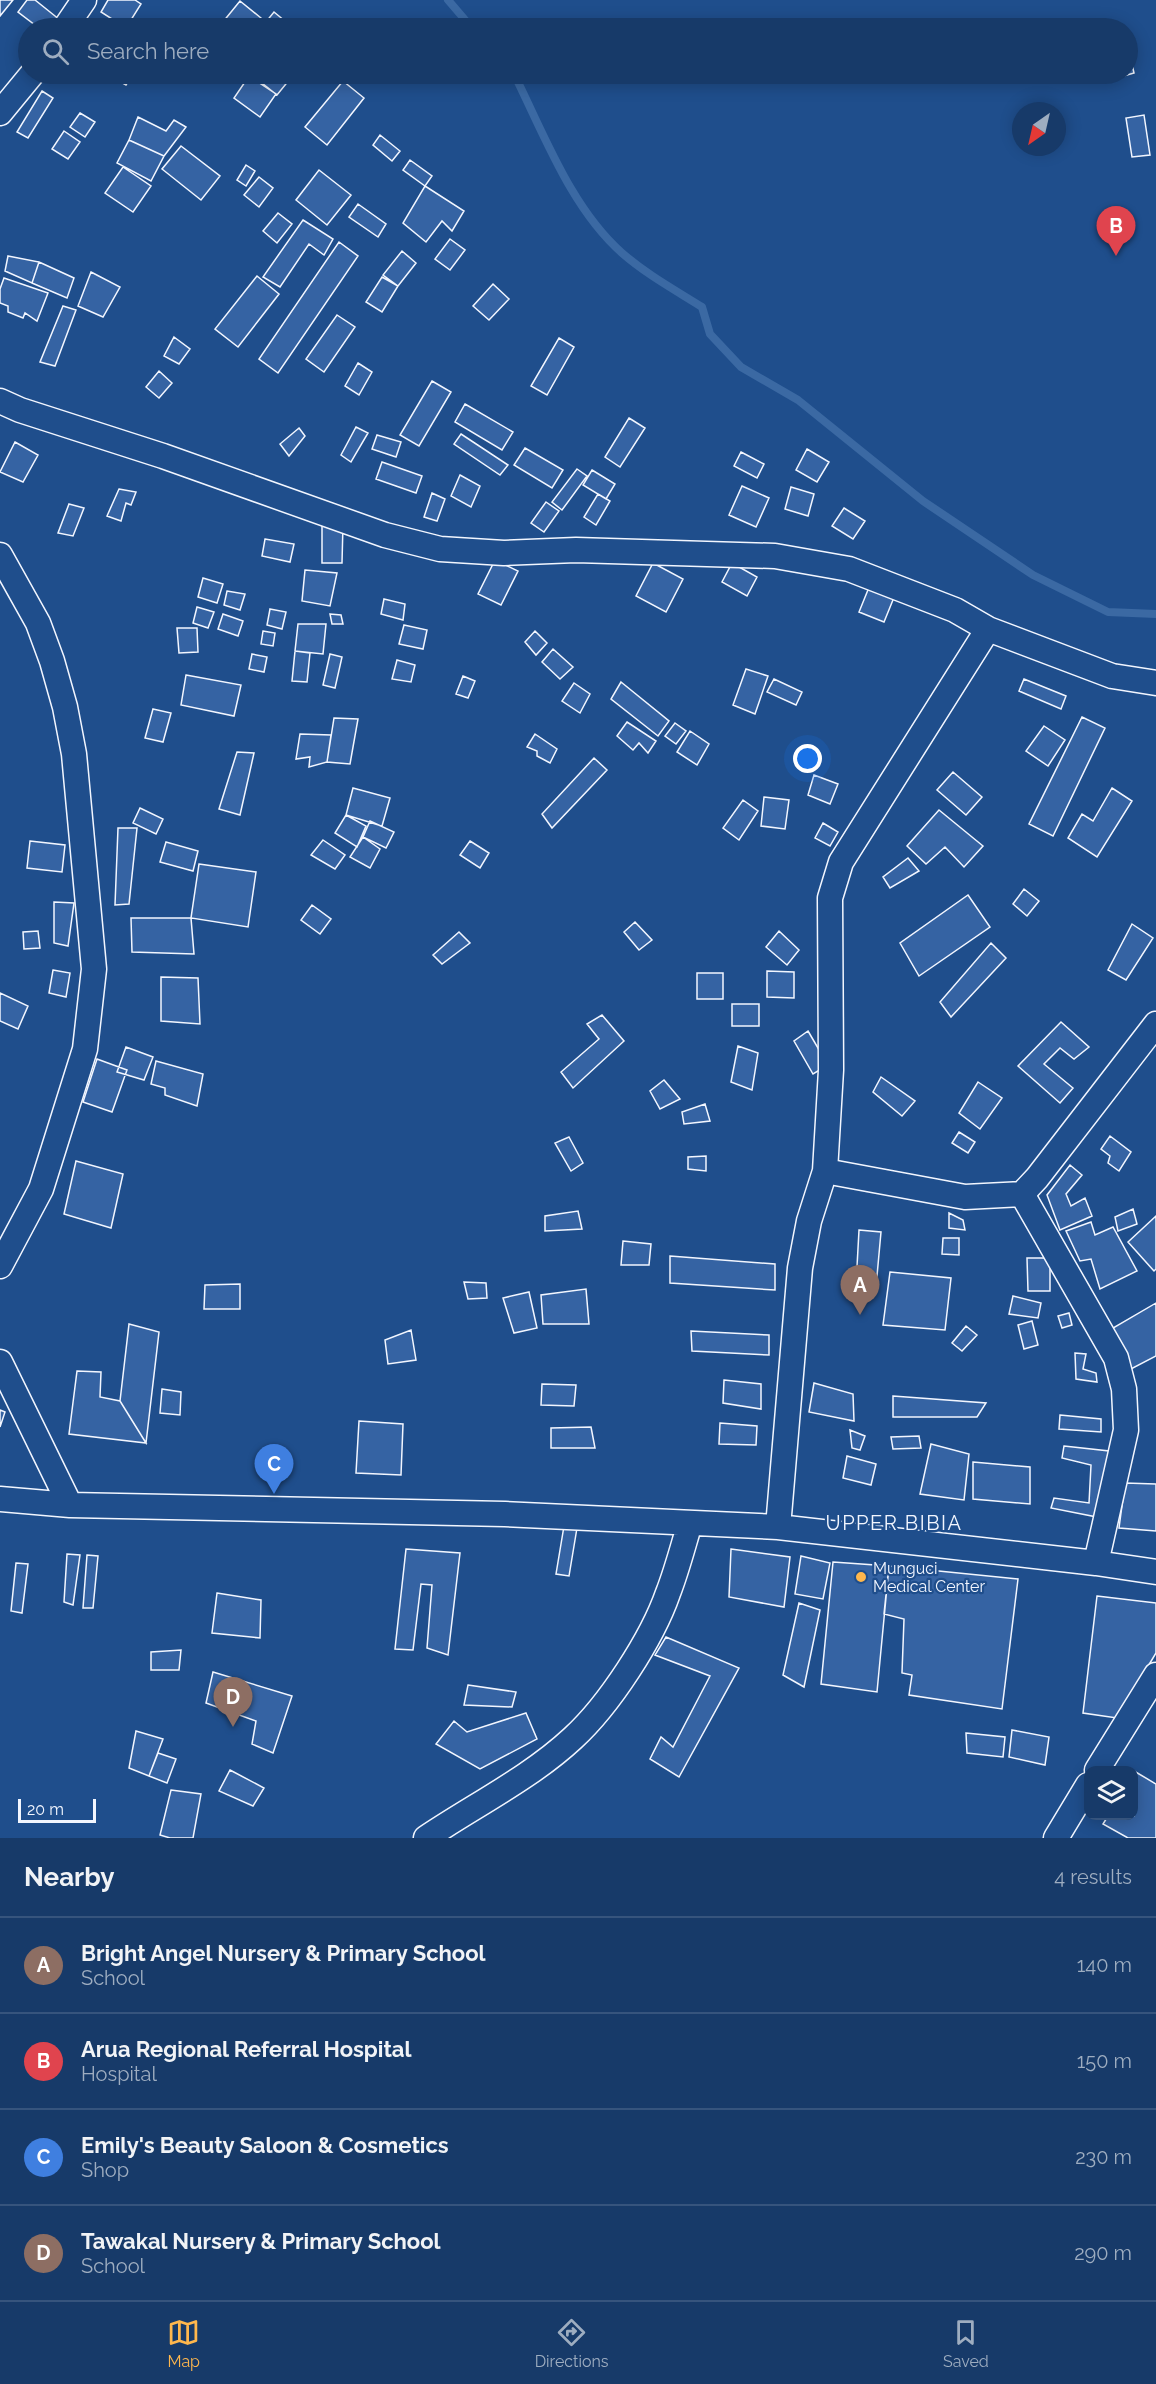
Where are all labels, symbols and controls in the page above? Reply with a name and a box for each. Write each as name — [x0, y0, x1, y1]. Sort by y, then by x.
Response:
search box — [18, 18, 1138, 84]
icon: search — [39, 35, 72, 68]
text: Search here — [87, 38, 209, 64]
north arrow — [1012, 102, 1066, 156]
pin: B — [1096, 206, 1136, 256]
your location — [793, 744, 822, 773]
pin: A — [840, 1266, 880, 1315]
pin: C — [254, 1444, 294, 1494]
district label: UPPER BIBIA — [826, 1511, 962, 1535]
place label: Munguci Medical Center — [873, 1559, 985, 1596]
marker: Munguci Medical Center — [854, 1570, 868, 1584]
pin: D — [214, 1678, 252, 1727]
map controls — [1084, 1766, 1138, 1820]
button: layers — [1084, 1766, 1138, 1820]
scale bar — [18, 1796, 96, 1824]
text: 20 m — [27, 1800, 64, 1819]
text: Nearby — [24, 1862, 114, 1892]
text: 4 results — [1054, 1865, 1132, 1889]
text: Bright Angel Nursery & Primary School — [81, 1940, 486, 1966]
text: A — [37, 1953, 50, 1977]
text: 140 m — [1077, 1953, 1132, 1977]
text: School — [81, 1966, 145, 1990]
text: Arua Regional Referral Hospital — [81, 2036, 411, 2062]
text: B — [37, 2049, 50, 2073]
text: 150 m — [1077, 2049, 1132, 2073]
text: Hospital — [81, 2062, 157, 2086]
text: Emily's Beauty Saloon & Cosmetics — [81, 2132, 449, 2158]
text: C — [37, 2145, 50, 2169]
text: 230 m — [1075, 2145, 1132, 2169]
text: Shop — [81, 2158, 129, 2182]
text: Tawakal Nursery & Primary School — [81, 2228, 441, 2254]
text: D — [36, 2241, 51, 2265]
text: 290 m — [1074, 2241, 1132, 2265]
text: School — [81, 2254, 145, 2278]
tab: Map — [167, 2316, 200, 2371]
tab: Directions — [535, 2316, 609, 2371]
tab: Saved — [943, 2316, 989, 2371]

